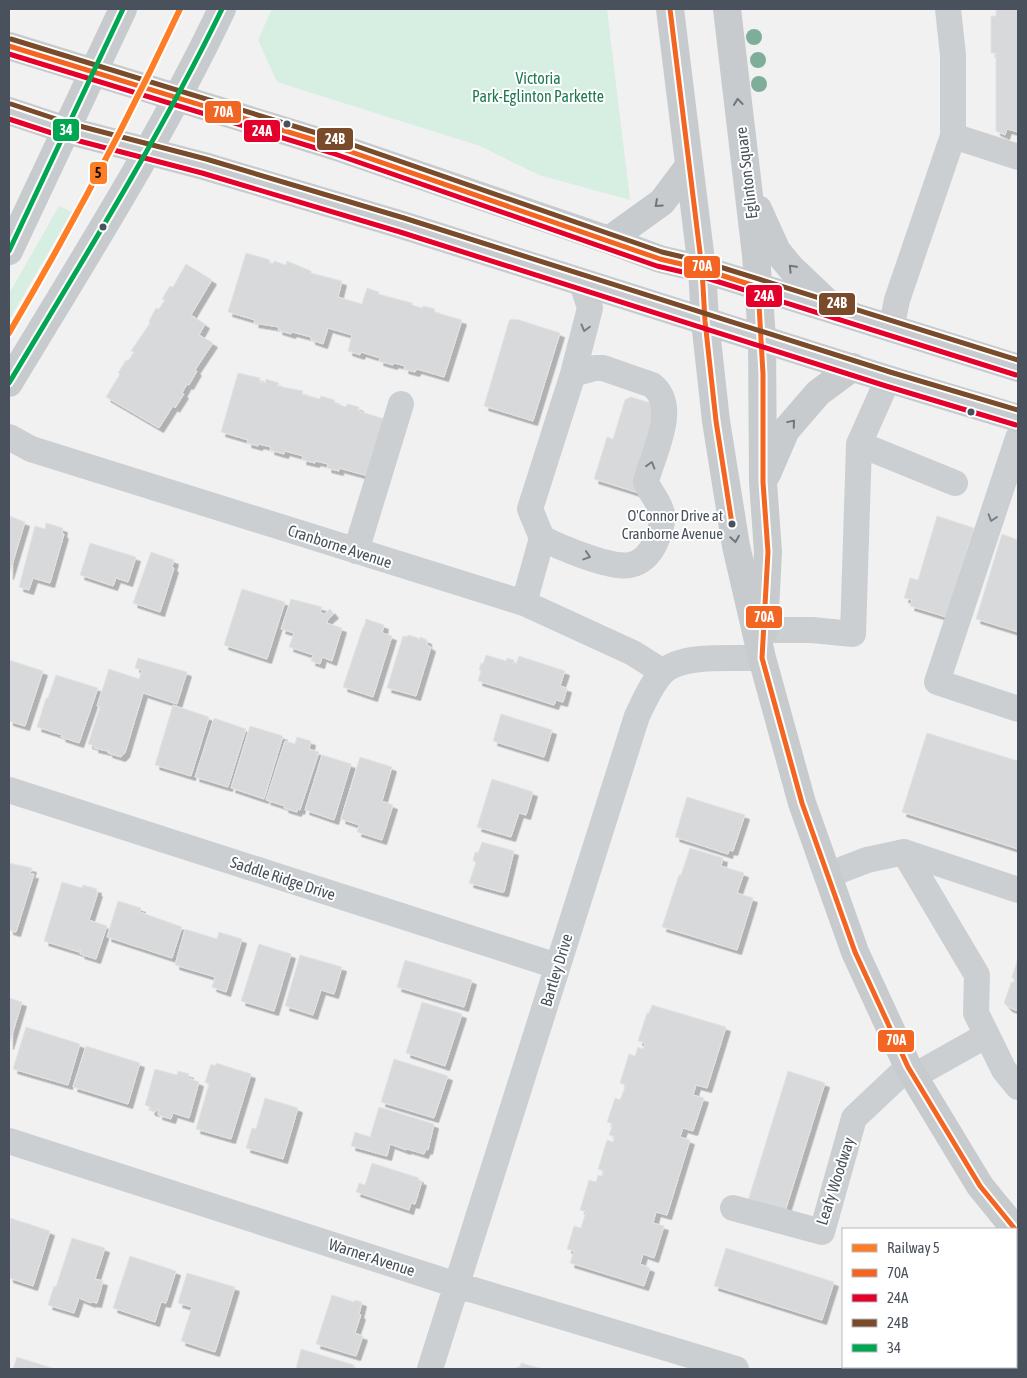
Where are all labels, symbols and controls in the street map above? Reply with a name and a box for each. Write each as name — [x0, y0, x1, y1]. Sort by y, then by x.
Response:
park label: Victoria Park-Eglinton Parkette — [472, 69, 604, 106]
one-way arrow — [733, 98, 744, 106]
line badge: 70A — [204, 100, 242, 124]
text: 70A — [213, 104, 233, 120]
line badge: 34 — [52, 118, 80, 142]
line badge: 24A — [243, 119, 281, 143]
unlabelled marker — [282, 119, 292, 129]
text: 34 — [59, 122, 73, 138]
text: 24A — [252, 123, 272, 139]
street label: Eglinton Square — [731, 126, 762, 220]
line badge: 24B — [316, 127, 354, 151]
text: 24B — [325, 131, 345, 147]
line badge: 5 — [89, 161, 108, 185]
text: 5 — [95, 165, 102, 181]
one-way arrow — [655, 198, 664, 207]
unlabelled marker — [98, 222, 108, 232]
line badge: 70A — [683, 255, 721, 279]
text: 70A — [692, 258, 712, 274]
one-way arrow — [789, 264, 798, 273]
line badge: 24A — [745, 284, 783, 308]
text: 24A — [754, 288, 774, 304]
line badge: 24B — [818, 292, 856, 316]
text: 24B — [827, 295, 847, 311]
one-way arrow — [580, 323, 590, 332]
unlabelled marker — [966, 407, 976, 417]
one-way arrow — [786, 420, 795, 429]
one-way arrow — [645, 461, 655, 470]
place label: O'Connor Drive at Cranborne Avenue — [622, 507, 723, 542]
one-way arrow — [988, 513, 998, 521]
marker: O'Connor Drive at Cranborne Avenue — [727, 519, 737, 529]
street label: Cranborne Avenue — [286, 521, 394, 571]
one-way arrow — [729, 534, 739, 543]
one-way arrow — [582, 550, 591, 560]
line badge: 70A — [745, 605, 783, 629]
text: 70A — [754, 609, 774, 625]
street label: Saddle Ridge Drive — [228, 853, 338, 904]
street label: Bartley Drive — [536, 931, 577, 1009]
line badge: 70A — [877, 1029, 915, 1053]
text: 70A — [886, 1032, 906, 1048]
street label: Leafy Woodway — [812, 1134, 859, 1227]
legend — [842, 1228, 1017, 1368]
street label: Warner Avenue — [327, 1235, 417, 1279]
text: Railway 5 — [887, 1239, 940, 1256]
text: 70A — [887, 1264, 909, 1281]
text: 24A — [887, 1289, 909, 1306]
text: 24B — [887, 1314, 908, 1331]
text: 34 — [887, 1339, 901, 1356]

